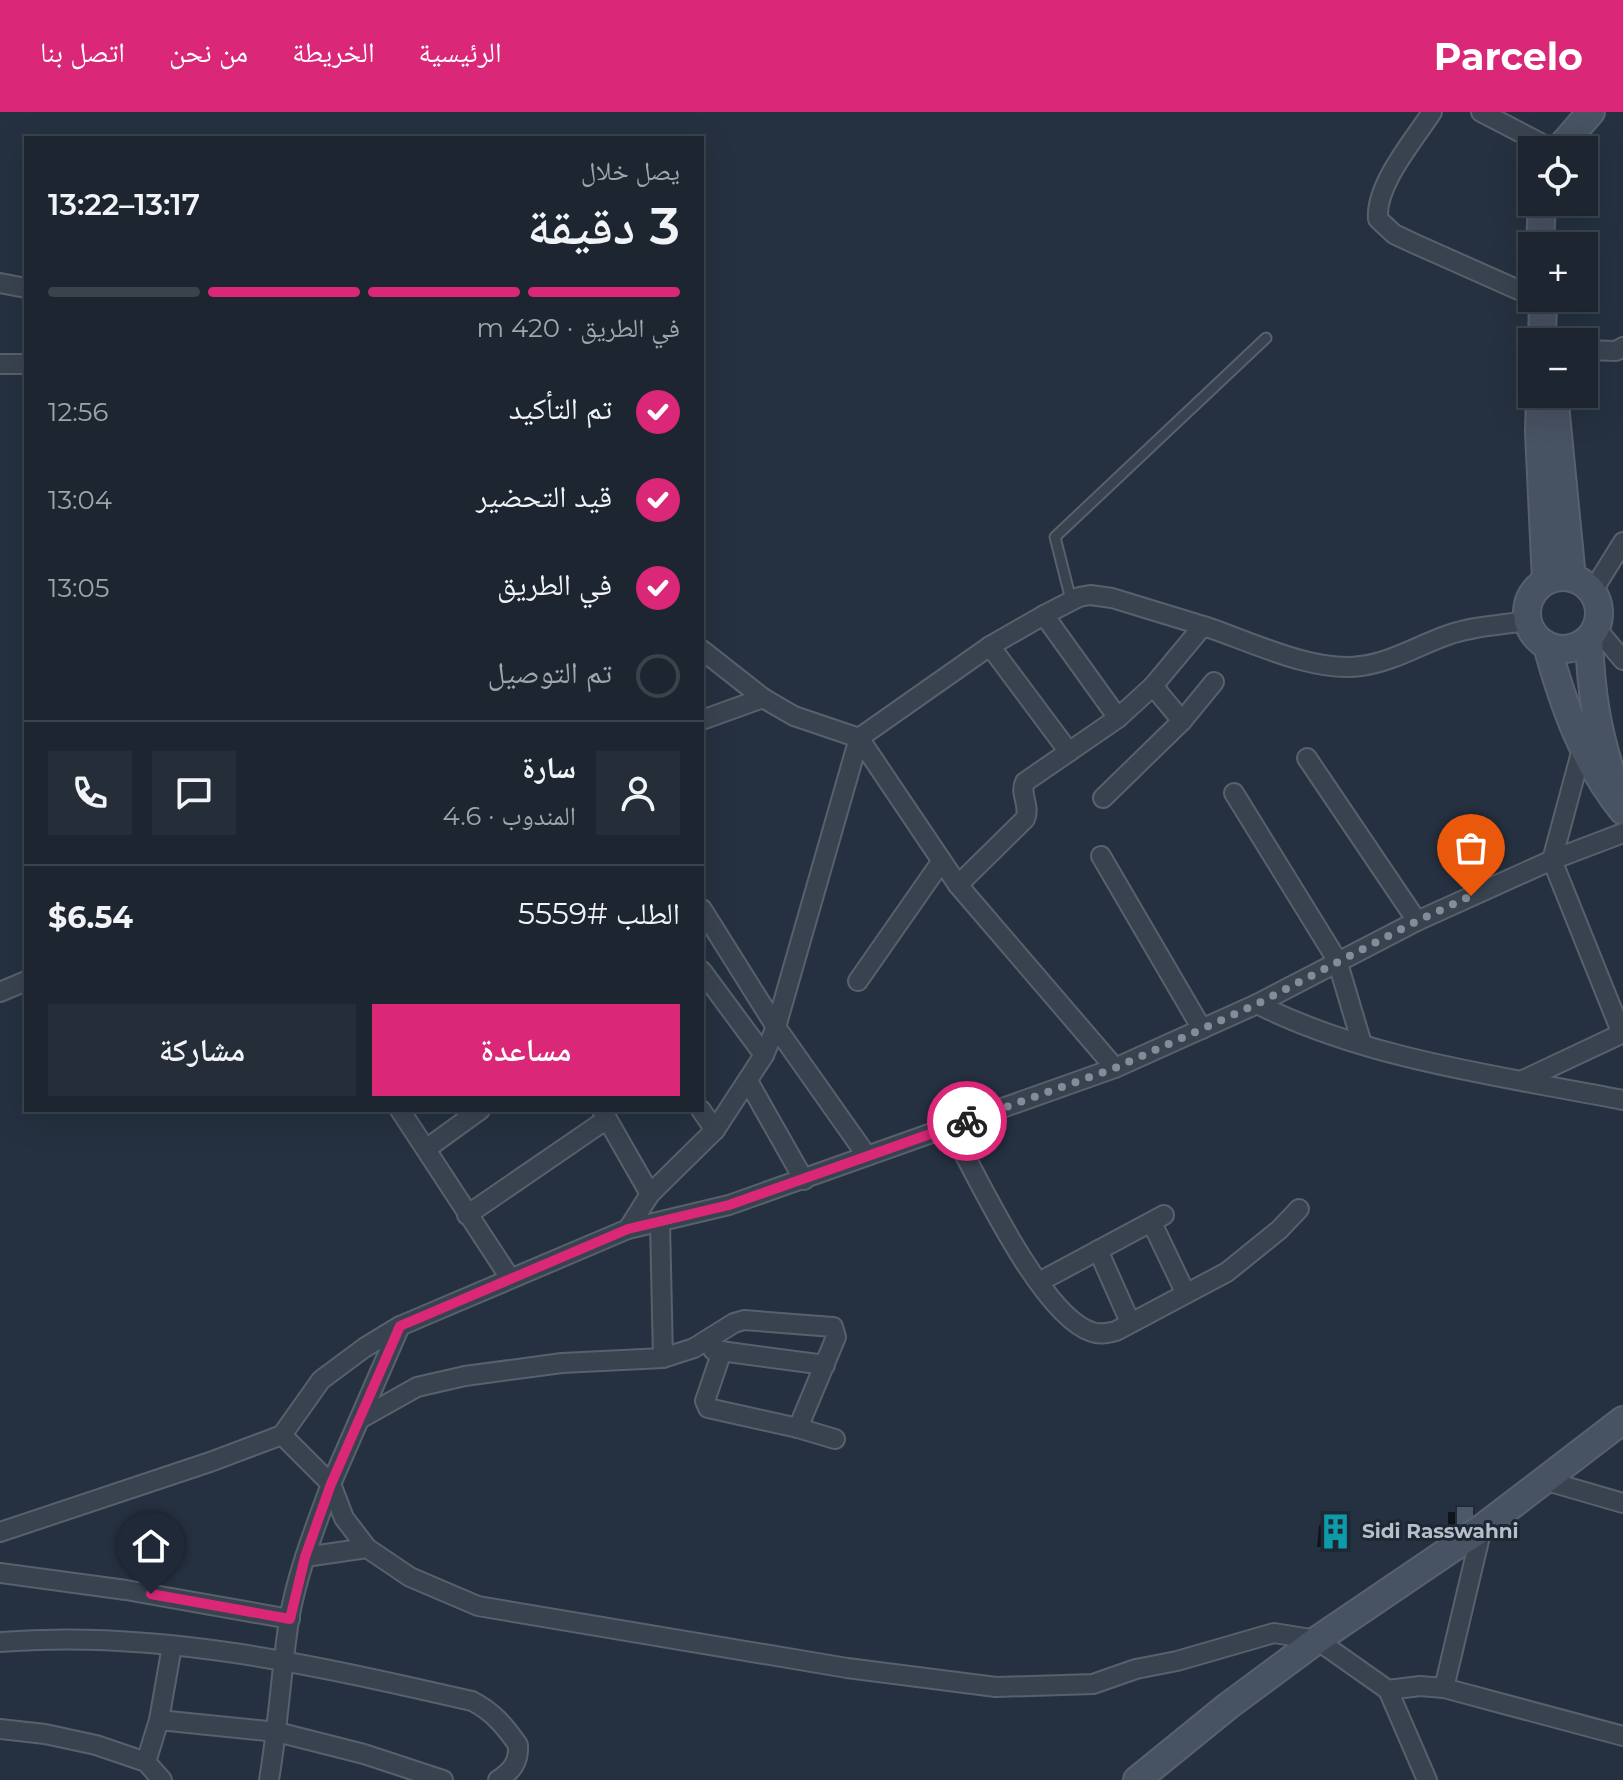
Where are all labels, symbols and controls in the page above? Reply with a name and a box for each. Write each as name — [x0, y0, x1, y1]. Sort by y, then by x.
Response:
text: Parcelo — [1434, 33, 1583, 80]
text: اتصل بنا — [40, 35, 125, 69]
text: من نحن — [169, 35, 248, 69]
text: الخريطة — [292, 35, 375, 69]
text: الرئيسية — [419, 35, 502, 69]
map controls — [1518, 136, 1598, 408]
button: locate — [1518, 136, 1598, 216]
text: يصل خلال — [581, 155, 680, 187]
text: 13:17–13:22 — [48, 186, 200, 223]
text: 3 دقيقة — [527, 194, 680, 257]
button: + — [1518, 232, 1598, 312]
text: في الطريق · 420 m — [477, 312, 680, 344]
button: − — [1518, 328, 1598, 408]
text: تم التأكيد — [509, 390, 612, 427]
icon: check — [636, 390, 680, 434]
text: 12:56 — [48, 396, 108, 428]
text: قيد التحضير — [476, 478, 612, 515]
icon: check — [636, 478, 680, 522]
text: 13:04 — [48, 484, 112, 516]
text: في الطريق — [497, 566, 612, 603]
icon: check — [636, 566, 680, 610]
text: 13:05 — [48, 572, 110, 604]
text: تم التوصيل — [488, 654, 612, 691]
text: سارة — [522, 749, 576, 786]
button: phone — [48, 751, 132, 835]
button: chat — [152, 751, 236, 835]
button: person — [596, 751, 680, 835]
text: المندوب · 4.6 — [442, 800, 576, 832]
pin — [1437, 814, 1505, 896]
icon: bag — [1449, 826, 1493, 870]
text: الطلب #5559 — [518, 895, 680, 932]
text: $6.54 — [48, 899, 133, 936]
button: مشاركة — [48, 1004, 356, 1096]
button: مساعدة — [372, 1004, 680, 1096]
courier — [927, 1081, 1007, 1161]
icon: bike — [945, 1099, 989, 1143]
pin — [117, 1512, 185, 1594]
building icon: Sidi Rasswahni — [1317, 1512, 1355, 1550]
place label: Sidi Rasswahni — [1362, 1519, 1519, 1543]
icon: home — [129, 1524, 173, 1568]

